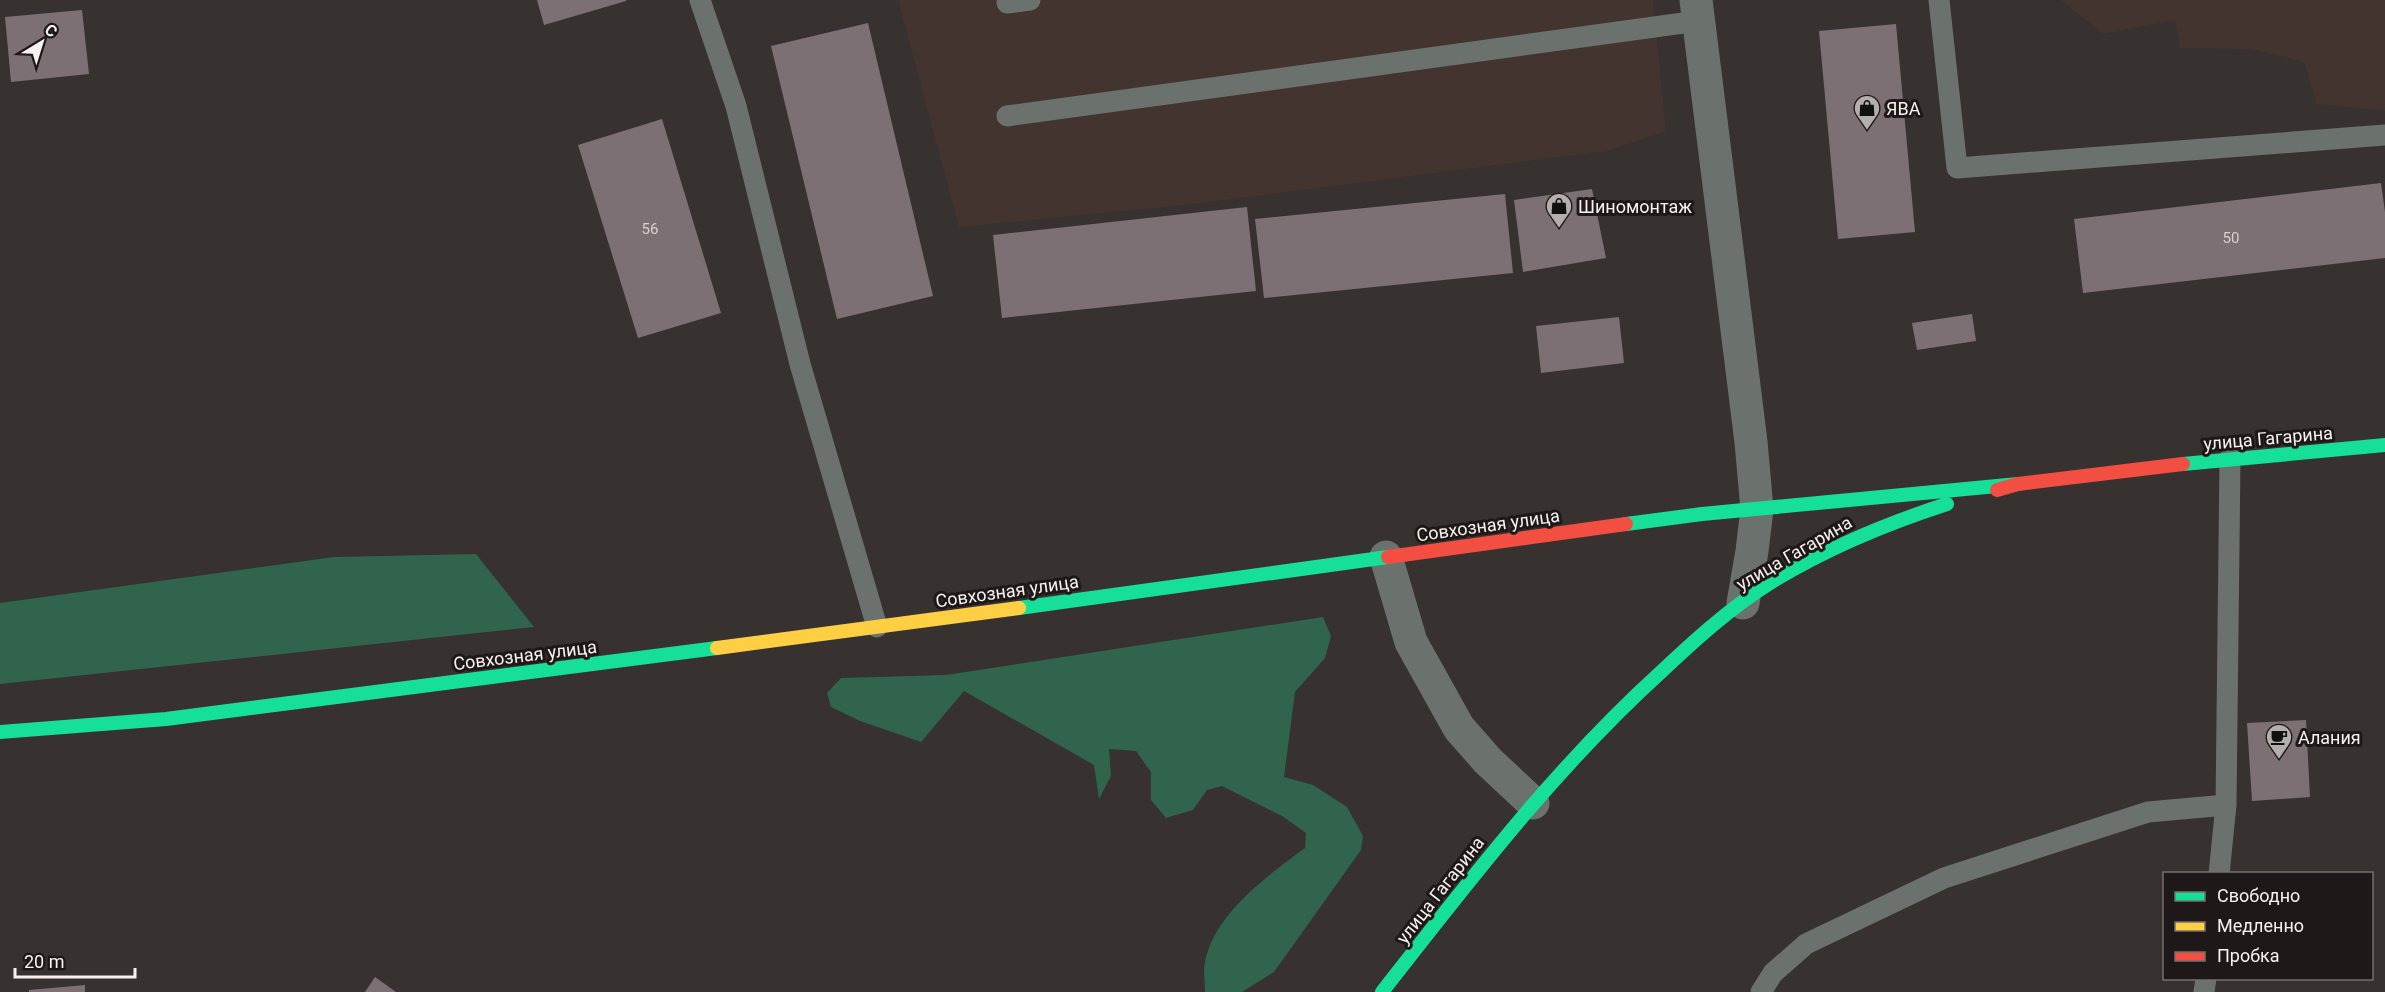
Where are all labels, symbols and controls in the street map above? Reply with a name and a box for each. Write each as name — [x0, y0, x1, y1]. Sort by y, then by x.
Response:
north arrow — [12, 12, 72, 72]
text: С — [41, 20, 61, 41]
shop icon: ЯВА — [1852, 93, 1882, 131]
place label: ЯВА — [1886, 98, 1921, 119]
shop icon: Шиномонтаж — [1544, 191, 1574, 229]
place label: Шиномонтаж — [1578, 196, 1692, 217]
house number: 56 — [642, 220, 658, 238]
house number: 50 — [2223, 229, 2239, 247]
street label: улица Гагарина — [2202, 422, 2334, 454]
street label: Совхозная улица — [1415, 505, 1561, 545]
street label: улица Гагарина — [1733, 511, 1855, 595]
street label: Совхозная улица — [934, 571, 1080, 611]
street label: Совхозная улица — [452, 636, 598, 674]
cafe icon: Алания — [2264, 722, 2294, 760]
place label: Алания — [2298, 727, 2361, 748]
street label: улица Гагарина — [1392, 832, 1488, 948]
legend — [2163, 872, 2373, 980]
text: Свободно — [2217, 885, 2300, 906]
text: Медленно — [2217, 915, 2304, 936]
scale bar — [15, 941, 135, 979]
text: Пробка — [2217, 945, 2280, 966]
text: 20 m — [24, 951, 64, 972]

